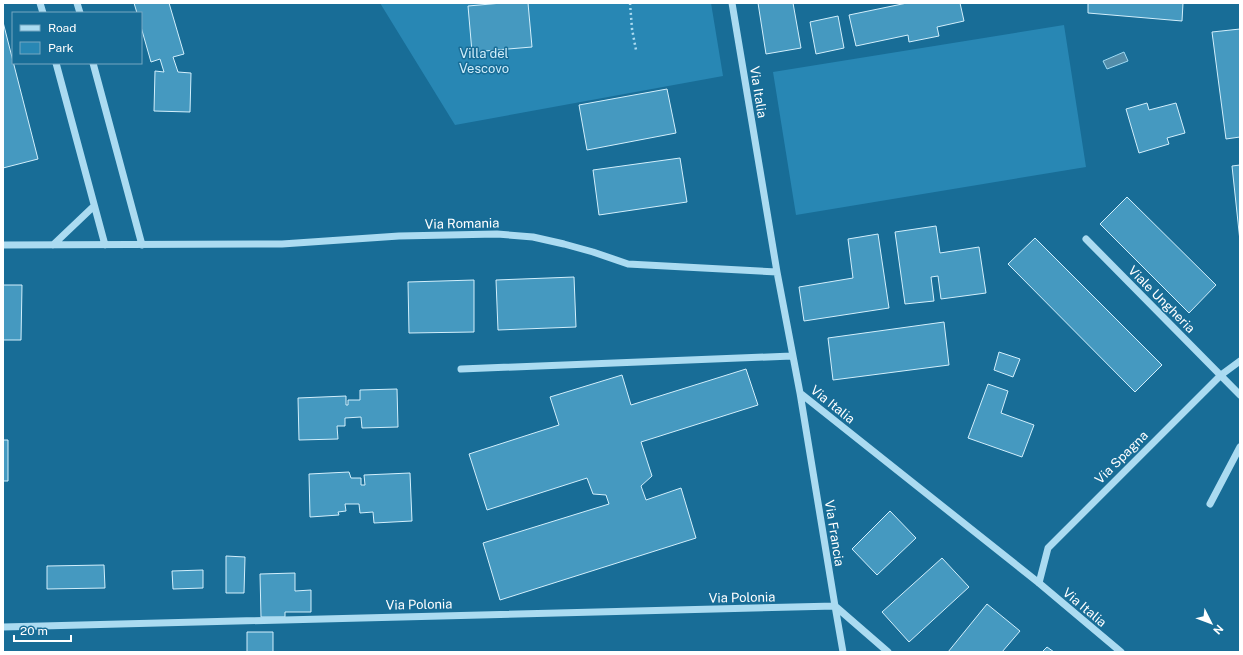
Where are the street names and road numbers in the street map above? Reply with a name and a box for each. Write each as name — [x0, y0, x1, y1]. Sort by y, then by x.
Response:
street label: Via Italia — [747, 65, 770, 119]
street label: Via Romania — [425, 215, 499, 232]
street label: Viale Ungheria — [1125, 263, 1198, 336]
street label: Via Italia — [808, 382, 858, 427]
street label: Via Spagna — [1092, 428, 1151, 487]
street label: Via Francia — [822, 499, 847, 567]
street label: Via Italia — [1060, 585, 1110, 630]
street label: Via Polonia — [709, 589, 775, 606]
street label: Via Polonia — [386, 596, 452, 613]

